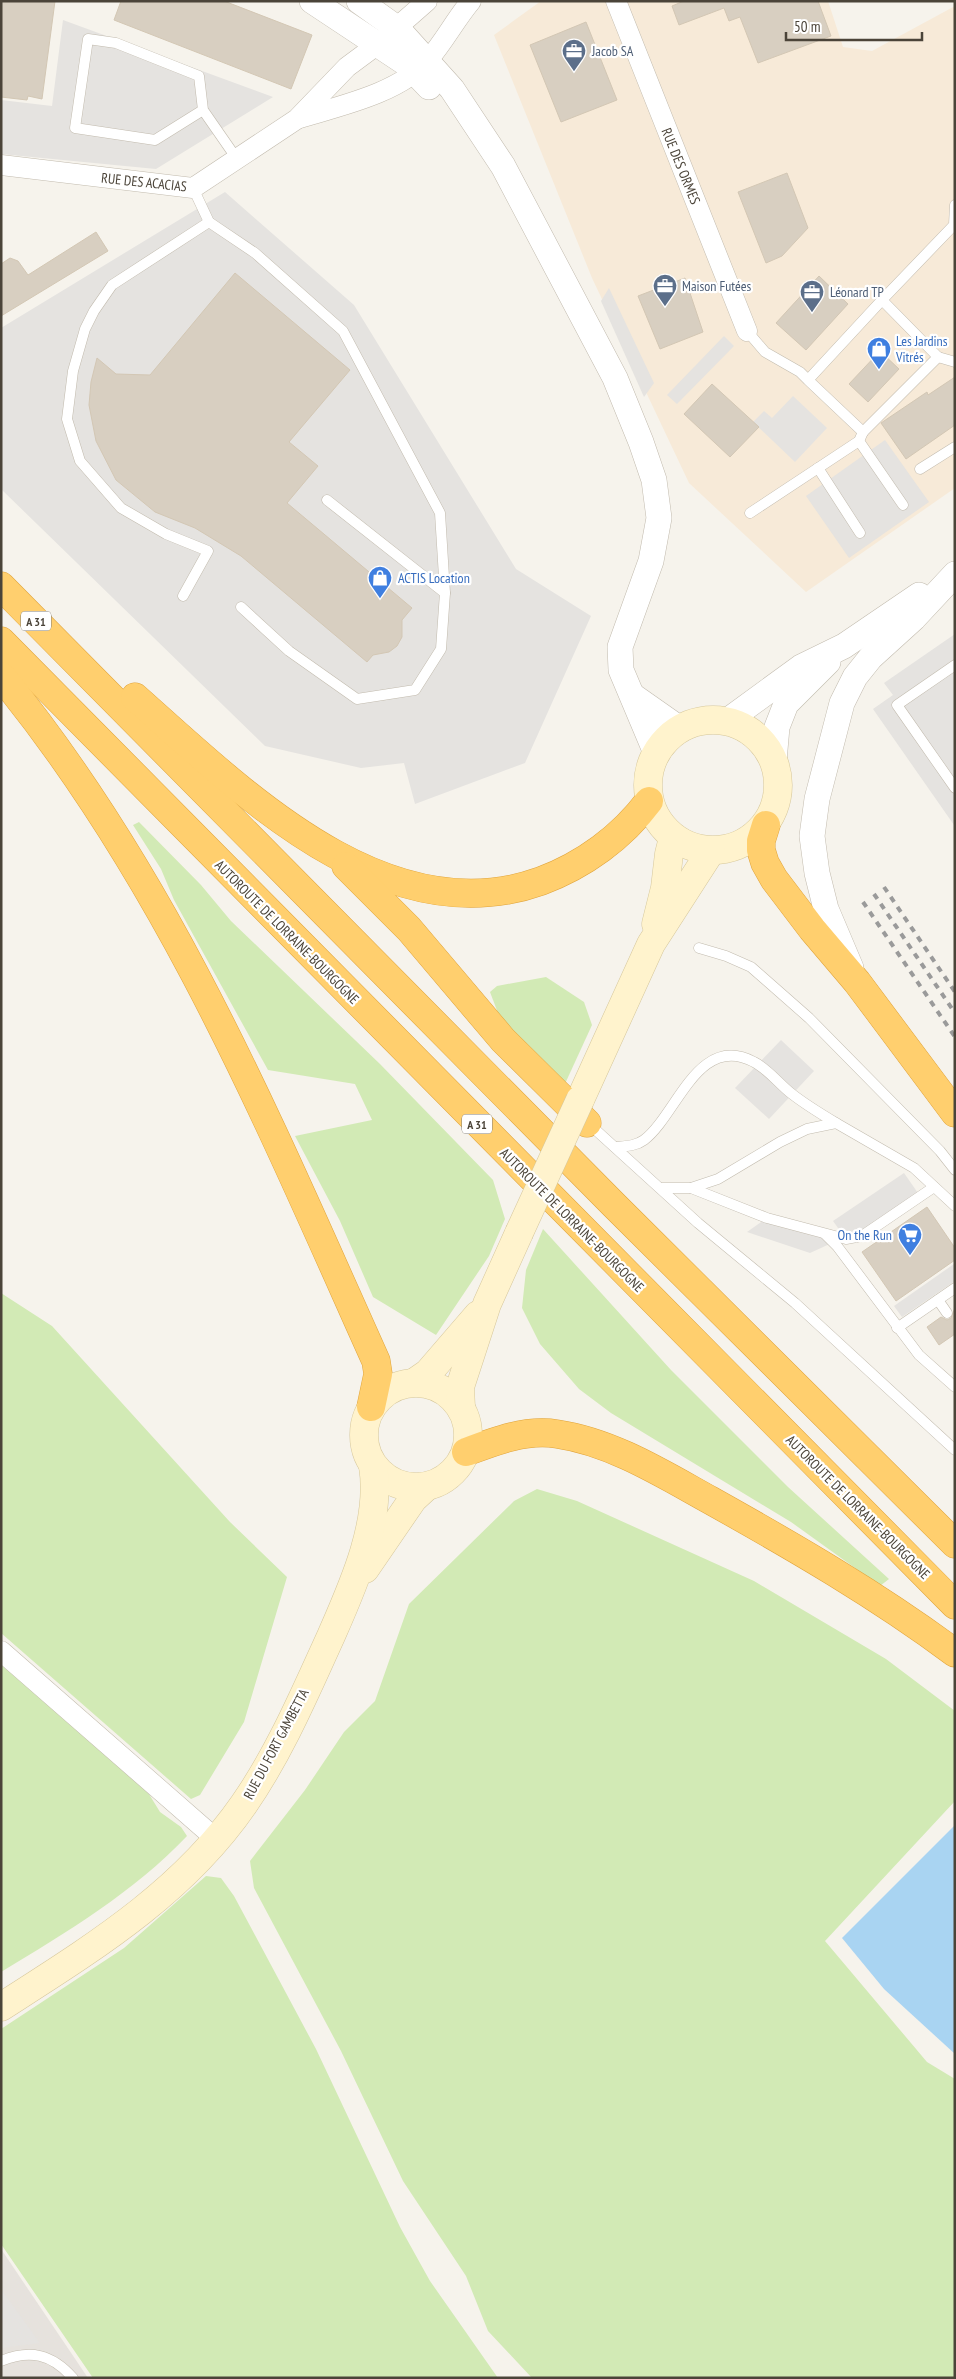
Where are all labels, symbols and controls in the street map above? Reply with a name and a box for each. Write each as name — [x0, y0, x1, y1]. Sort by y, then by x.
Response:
scale bar — [786, 10, 922, 42]
text: 50 m — [794, 17, 820, 36]
office icon: Jacob SA — [561, 38, 587, 72]
place label: Jacob SA — [591, 42, 634, 60]
street label: RUE DES ORMES — [658, 125, 704, 207]
street label: RUE DES ACACIAS — [100, 169, 188, 195]
office icon: Maison Futées — [652, 273, 678, 307]
place label: Maison Futées — [682, 277, 751, 295]
office icon: Léonard TP — [799, 279, 825, 313]
place label: Léonard TP — [830, 283, 884, 301]
place label: Les Jardins Vitrés — [895, 332, 948, 366]
shop icon: Les Jardins Vitrés — [866, 336, 892, 370]
shop icon: ACTIS Location — [367, 565, 393, 599]
place label: ACTIS Location — [398, 569, 470, 587]
road number: A 31 — [21, 612, 51, 630]
street label: AUTOROUTE DE LORRAINE-BOURGOGNE — [211, 856, 363, 1008]
road number: A 31 — [462, 1114, 492, 1134]
street label: AUTOROUTE DE LORRAINE-BOURGOGNE — [496, 1144, 648, 1296]
supermarket icon: On the Run — [897, 1222, 923, 1256]
place label: On the Run — [837, 1226, 892, 1244]
street label: AUTOROUTE DE LORRAINE-BOURGOGNE — [782, 1431, 934, 1583]
street label: RUE DU FORT GAMBETTA — [239, 1685, 313, 1802]

